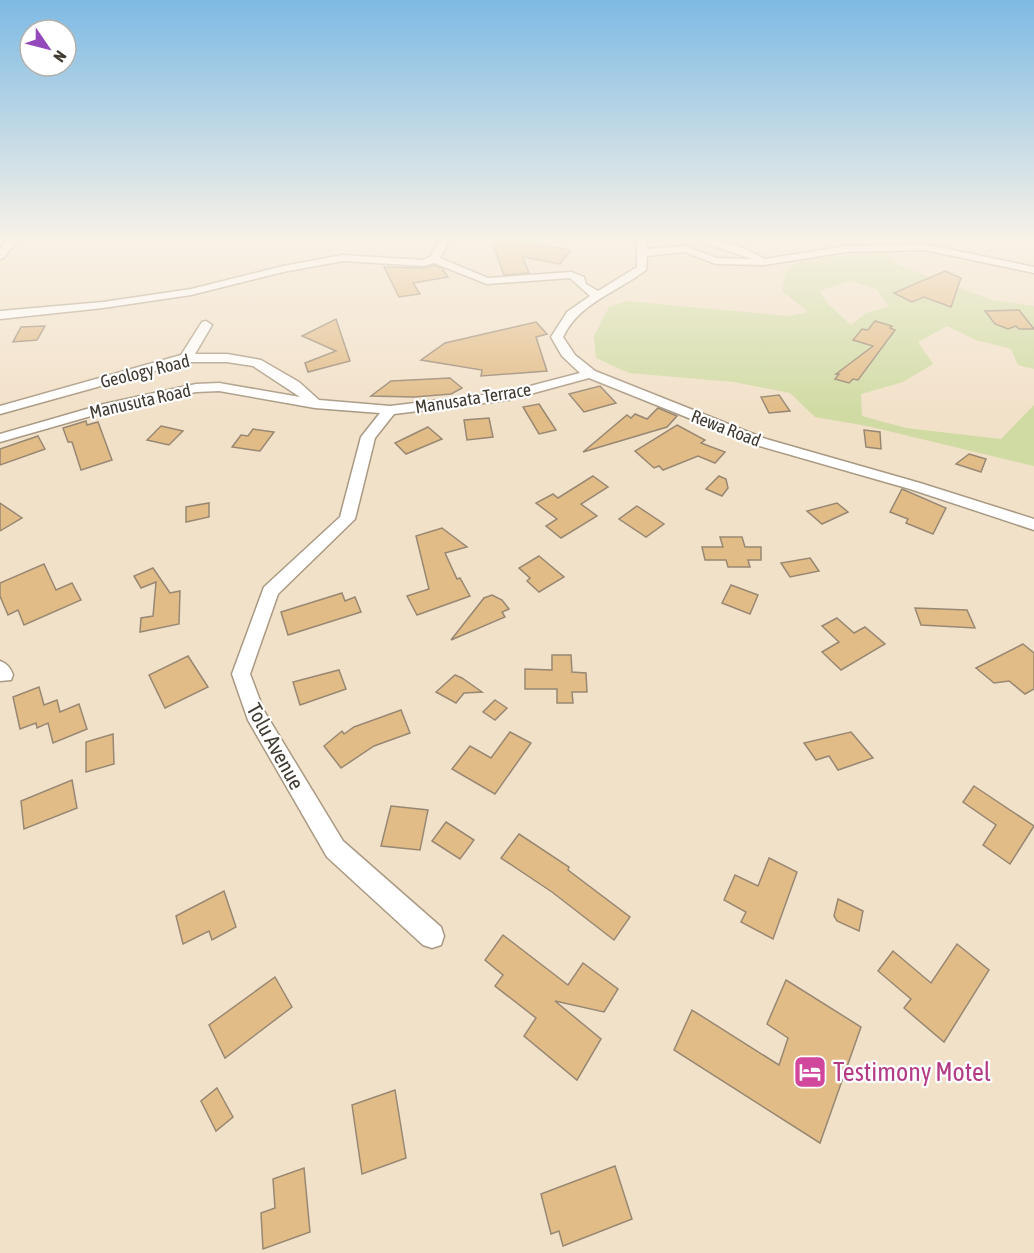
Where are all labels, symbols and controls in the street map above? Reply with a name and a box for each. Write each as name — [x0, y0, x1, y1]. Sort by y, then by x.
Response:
north arrow — [18, 18, 78, 78]
text: N — [50, 48, 70, 66]
street label: Geology Road — [98, 350, 192, 392]
street label: Manusata Terrace — [414, 378, 532, 418]
street label: Manusuta Road — [87, 379, 193, 423]
street label: Rewa Road — [688, 405, 764, 451]
street label: Tolu Avenue — [243, 699, 309, 793]
hotel icon: Testimony Motel — [792, 1054, 828, 1090]
place label: Testimony Motel — [833, 1057, 991, 1087]

